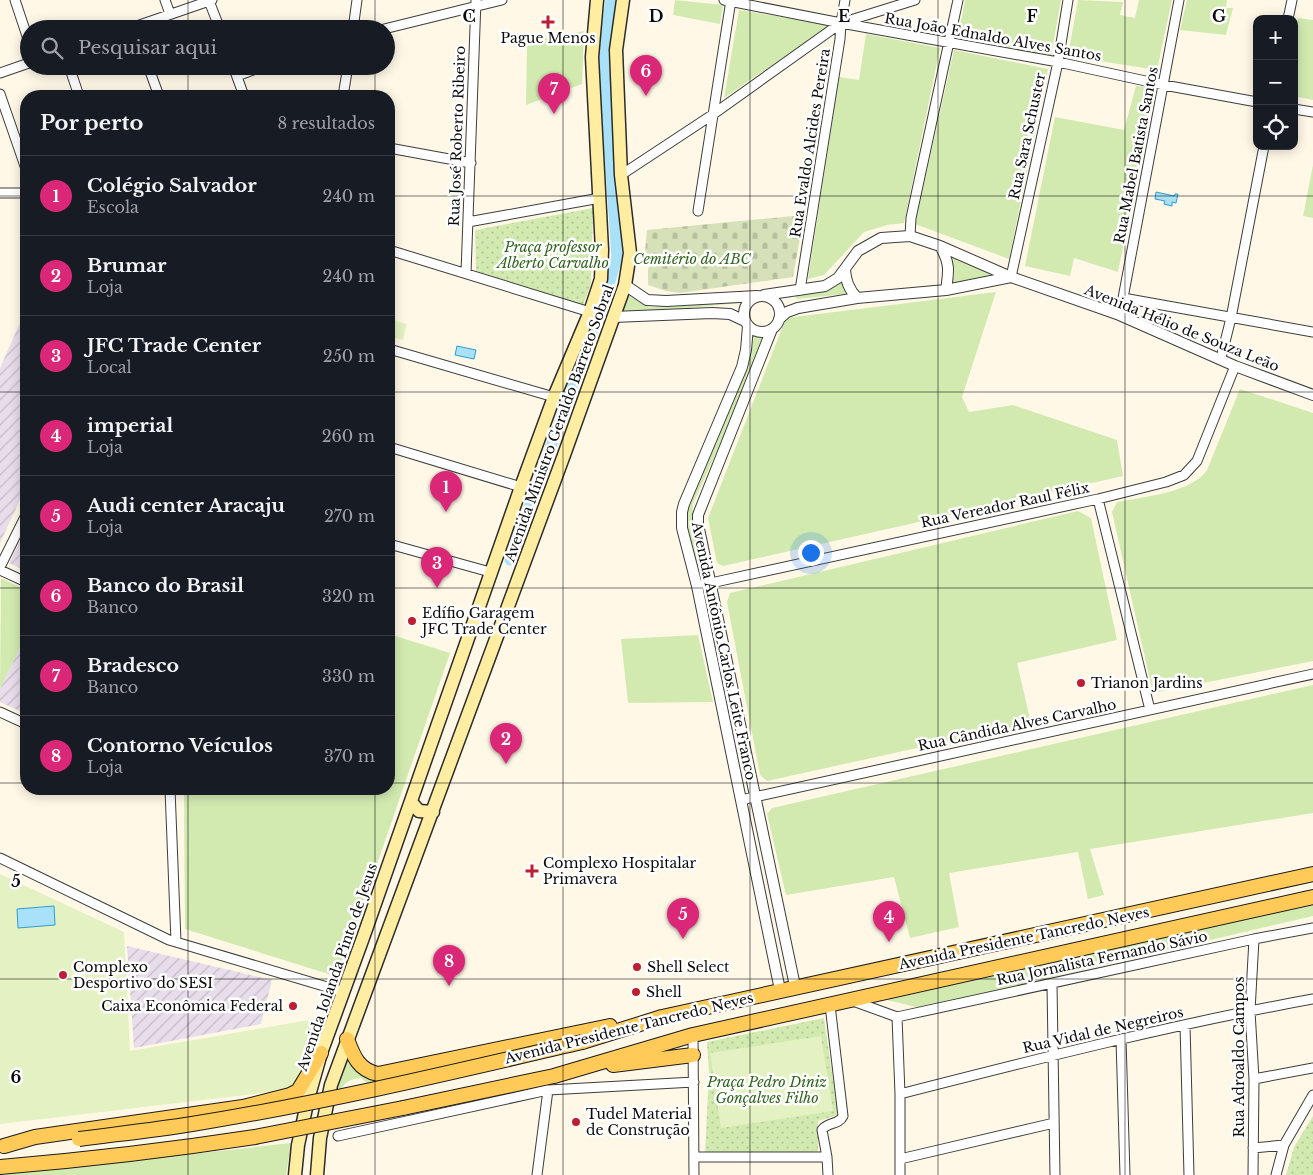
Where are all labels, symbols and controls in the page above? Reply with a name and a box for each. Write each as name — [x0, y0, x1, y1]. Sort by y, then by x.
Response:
text: C — [462, 6, 476, 26]
text: D — [649, 6, 663, 26]
text: E — [838, 6, 850, 26]
text: F — [1026, 6, 1038, 26]
text: G — [1212, 6, 1226, 26]
street label: Rua João Ednaldo Alves Santos — [883, 9, 1103, 65]
map controls — [1253, 15, 1298, 150]
button: + — [1253, 15, 1298, 60]
marker: Pague Menos — [542, 16, 554, 28]
search box — [20, 20, 395, 75]
place label: Pague Menos — [500, 29, 596, 47]
icon: search — [38, 34, 66, 62]
text: Pesquisar aqui — [78, 36, 217, 59]
street label: Rua José Roberto Ribeiro — [445, 45, 469, 227]
street label: Rua Evaldo Alcides Pereira — [786, 47, 834, 239]
pin: 6 — [630, 55, 662, 96]
button: − — [1253, 60, 1298, 105]
street label: Rua Mabel Batista Santos — [1110, 65, 1162, 245]
street label: Rua Sara Schuster — [1005, 71, 1049, 201]
pin: 7 — [538, 73, 570, 114]
button: locate — [1253, 105, 1298, 150]
text: Por perto — [40, 110, 143, 136]
text: 8 resultados — [277, 113, 375, 133]
text: Colégio Salvador — [87, 174, 257, 197]
text: 1 — [53, 186, 59, 206]
text: 240 m — [323, 186, 375, 206]
text: Escola — [87, 197, 139, 217]
park label: Praça professor Alberto Carvalho — [495, 238, 609, 272]
park label: Cemitério do ABC — [633, 250, 752, 268]
text: Brumar — [87, 254, 166, 277]
text: 2 — [51, 266, 61, 286]
text: 240 m — [323, 266, 375, 286]
text: Loja — [87, 277, 123, 297]
street label: Avenida Hélio de Souza Leão — [1081, 280, 1282, 375]
street label: Avenida Ministro Geraldo Barreto Sobral — [500, 281, 618, 565]
text: JFC Trade Center — [87, 334, 261, 357]
text: 3 — [51, 346, 61, 366]
text: 250 m — [323, 346, 375, 366]
text: Local — [87, 357, 132, 377]
text: imperial — [87, 414, 173, 437]
text: 4 — [51, 426, 61, 446]
text: 260 m — [322, 426, 375, 446]
text: Loja — [87, 437, 123, 457]
pin: 1 — [430, 471, 462, 512]
street label: Rua Vereador Raul Félix — [919, 478, 1091, 532]
text: Audi center Aracaju — [87, 494, 285, 517]
text: 5 — [51, 506, 61, 526]
text: 270 m — [324, 506, 375, 526]
text: Loja — [87, 517, 123, 537]
street label: Avenida Antônio Carlos Leite Franco — [688, 519, 760, 782]
your location — [798, 540, 824, 566]
pin: 3 — [421, 547, 453, 588]
text: Banco do Brasil — [87, 574, 244, 597]
text: 6 — [51, 586, 61, 606]
text: 320 m — [322, 586, 375, 606]
text: Banco — [87, 597, 138, 617]
place label: Edífio Garagem JFC Trade Center — [420, 604, 547, 638]
marker: Edífio Garagem JFC Trade Center — [406, 615, 418, 627]
text: Bradesco — [87, 654, 179, 677]
text: 7 — [52, 666, 60, 686]
text: 330 m — [322, 666, 375, 686]
place label: Trianon Jardins — [1091, 674, 1202, 692]
text: Banco — [87, 677, 138, 697]
marker: Trianon Jardins — [1075, 677, 1087, 689]
street label: Rua Cândida Alves Carvalho — [916, 695, 1118, 755]
pin: 2 — [490, 723, 522, 764]
text: Contorno Veículos — [87, 734, 273, 757]
text: 8 — [51, 746, 61, 766]
text: 370 m — [324, 746, 375, 766]
text: Loja — [87, 757, 123, 777]
place label: Complexo Hospitalar Primavera — [543, 854, 697, 888]
street label: Avenida Iolanda Pinto de Jesus — [293, 861, 381, 1074]
marker: Complexo Hospitalar Primavera — [525, 864, 539, 878]
text: 5 — [11, 871, 21, 891]
pin: 5 — [667, 898, 699, 939]
pin: 4 — [873, 901, 905, 942]
street label: Avenida Presidente Tancredo Neves — [896, 903, 1151, 974]
street label: Rua Jornalista Fernando Sávio — [995, 927, 1209, 989]
pin: 8 — [433, 945, 465, 986]
place label: Complexo Desportivo do SESI — [73, 958, 213, 992]
place label: Shell Select — [647, 958, 730, 976]
marker: Shell Select — [631, 961, 643, 973]
marker: Complexo Desportivo do SESI — [57, 969, 69, 981]
street label: Rua Adroaldo Campos — [1230, 976, 1248, 1138]
place label: Shell — [646, 983, 682, 1001]
marker: Shell — [630, 986, 642, 998]
street label: Avenida Presidente Tancredo Neves — [502, 988, 755, 1068]
place label: Caixa Econômica Federal — [101, 997, 283, 1015]
marker: Caixa Econômica Federal — [287, 1000, 299, 1012]
street label: Rua Vidal de Negreiros — [1021, 1003, 1185, 1057]
text: 6 — [11, 1067, 22, 1087]
park label: Praça Pedro Diniz Gonçalves Filho — [706, 1073, 827, 1107]
place label: Tudel Material de Construção — [586, 1105, 692, 1139]
marker: Tudel Material de Construção — [570, 1116, 582, 1128]

